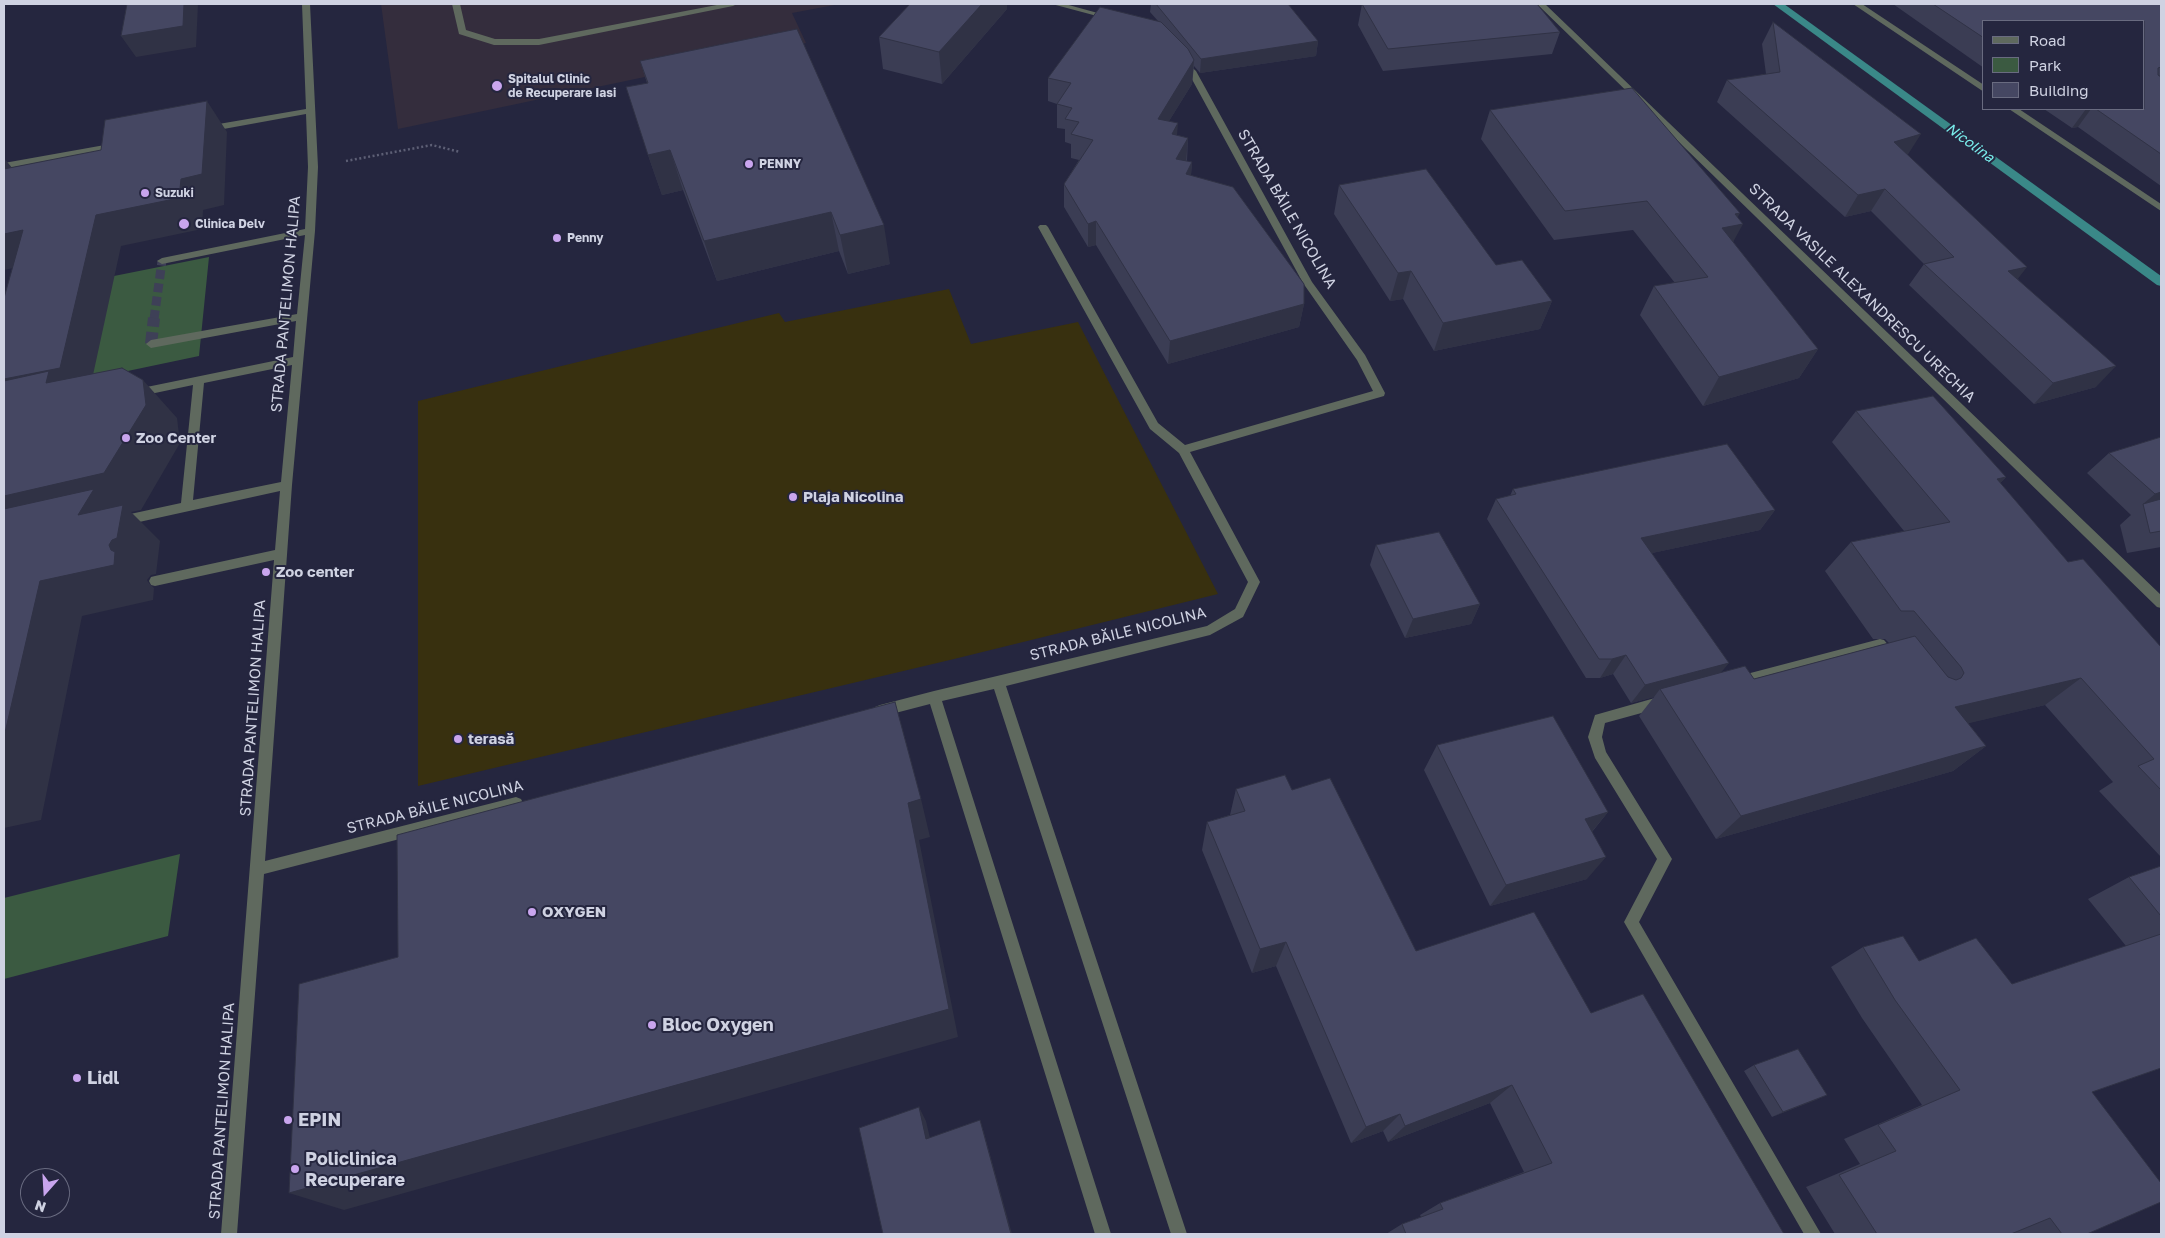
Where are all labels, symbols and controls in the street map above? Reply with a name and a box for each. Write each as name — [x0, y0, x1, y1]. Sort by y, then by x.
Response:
legend — [1982, 20, 2145, 110]
text: Road — [2029, 31, 2066, 49]
text: Park — [2029, 56, 2061, 74]
place label: Spitalul Clinic de Recuperare Iasi — [508, 72, 616, 100]
marker: Spitalul Clinic de Recuperare Iasi — [490, 79, 504, 93]
text: Building — [2029, 81, 2089, 99]
water label: Nicolina — [1943, 120, 1997, 166]
street label: STRADA BĂILE NICOLINA — [1234, 126, 1340, 292]
place label: PENNY — [759, 157, 801, 171]
marker: PENNY — [743, 158, 755, 170]
street label: STRADA VASILE ALEXANDRESCU URECHIA — [1745, 180, 1979, 406]
place label: Suzuki — [155, 186, 194, 200]
marker: Suzuki — [139, 187, 151, 199]
street label: STRADA PANTELIMON HALIPA — [268, 195, 304, 413]
marker: Clinica Delv — [177, 217, 191, 231]
place label: Clinica Delv — [195, 217, 265, 231]
place label: Penny — [567, 231, 604, 245]
marker: Penny — [551, 232, 563, 244]
place label: Zoo Center — [136, 429, 216, 447]
marker: Zoo Center — [120, 432, 132, 444]
place label: Plaja Nicolina — [803, 488, 903, 506]
marker: Plaja Nicolina — [787, 491, 799, 503]
place label: Zoo center — [276, 563, 354, 581]
marker: Zoo center — [260, 566, 272, 578]
street label: STRADA PANTELIMON HALIPA — [236, 599, 270, 817]
street label: STRADA BĂILE NICOLINA — [1028, 603, 1208, 665]
place label: terasă — [468, 730, 514, 748]
marker: terasă — [452, 733, 464, 745]
street label: STRADA BĂILE NICOLINA — [345, 776, 525, 838]
place label: OXYGEN — [542, 903, 606, 921]
marker: OXYGEN — [526, 906, 538, 918]
street label: STRADA PANTELIMON HALIPA — [205, 1002, 239, 1220]
place label: Bloc Oxygen — [662, 1014, 774, 1036]
marker: Bloc Oxygen — [646, 1019, 658, 1031]
place label: Lidl — [87, 1067, 119, 1089]
marker: Lidl — [71, 1072, 83, 1084]
place label: EPIN — [298, 1109, 341, 1131]
marker: EPIN — [282, 1114, 294, 1126]
place label: Policlinica Recuperare — [305, 1148, 405, 1190]
marker: Policlinica Recuperare — [289, 1163, 301, 1175]
north arrow — [20, 1168, 70, 1218]
text: N — [32, 1197, 48, 1216]

